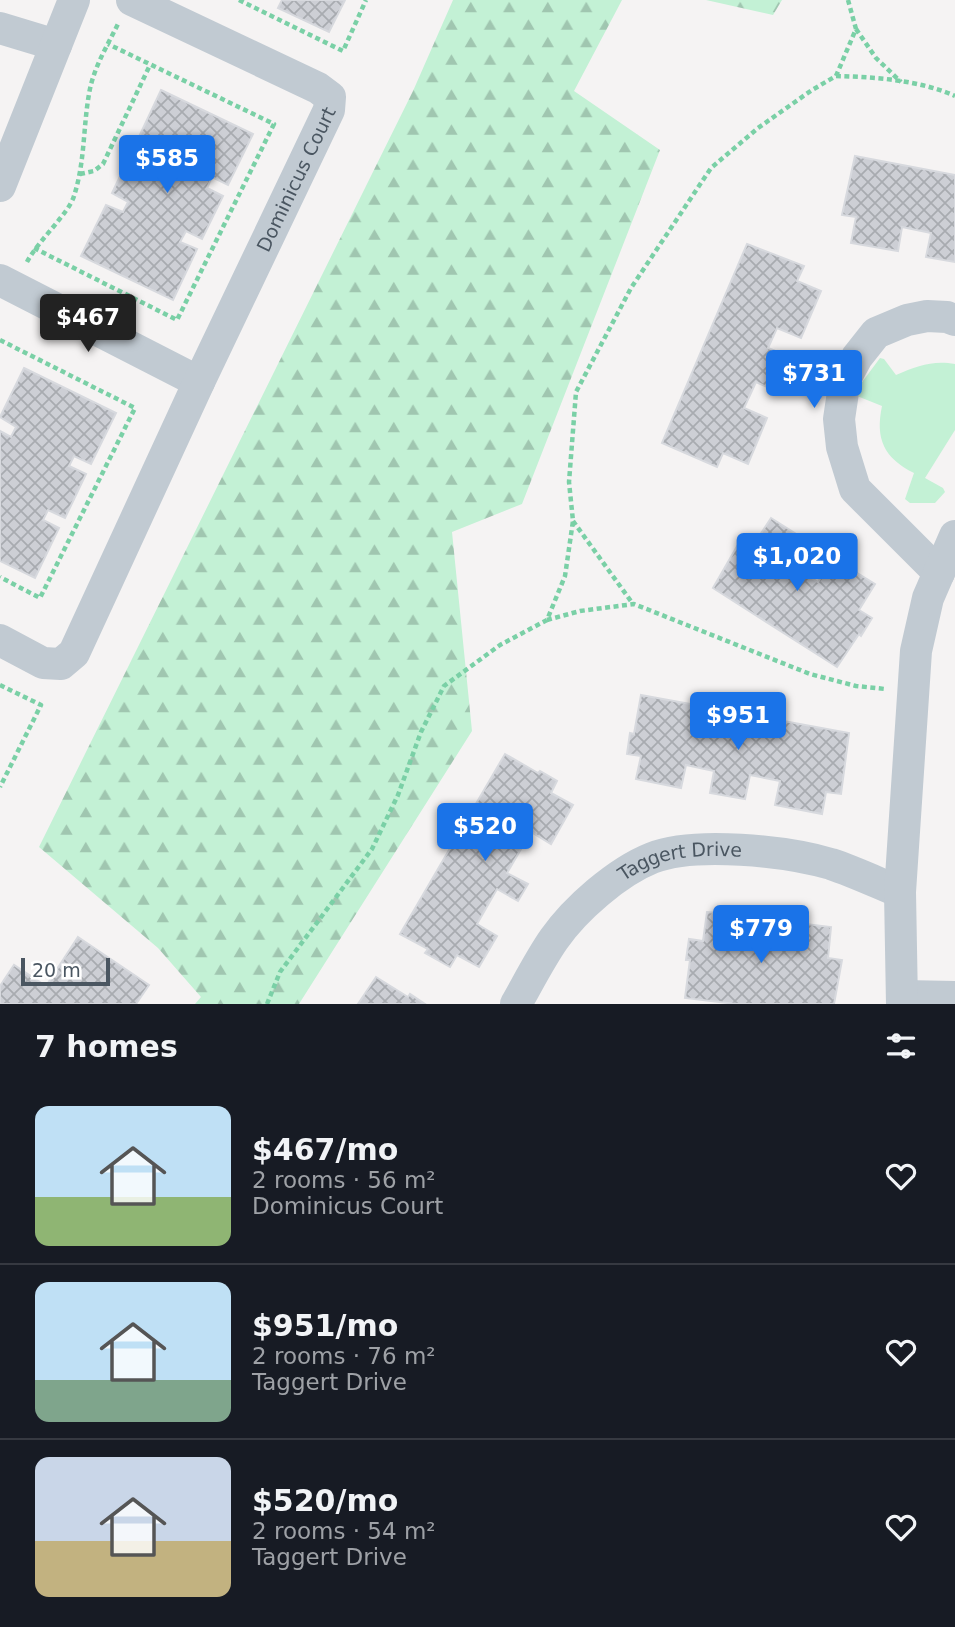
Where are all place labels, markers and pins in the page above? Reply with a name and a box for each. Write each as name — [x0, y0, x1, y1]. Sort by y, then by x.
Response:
pin: $585 — [126, 136, 208, 195]
pin: $467 — [47, 294, 129, 354]
pin: $731 — [773, 350, 855, 410]
pin: $1,020 — [740, 534, 854, 593]
pin: $951 — [697, 692, 779, 752]
pin: $520 — [444, 804, 526, 863]
pin: $779 — [720, 906, 802, 965]

